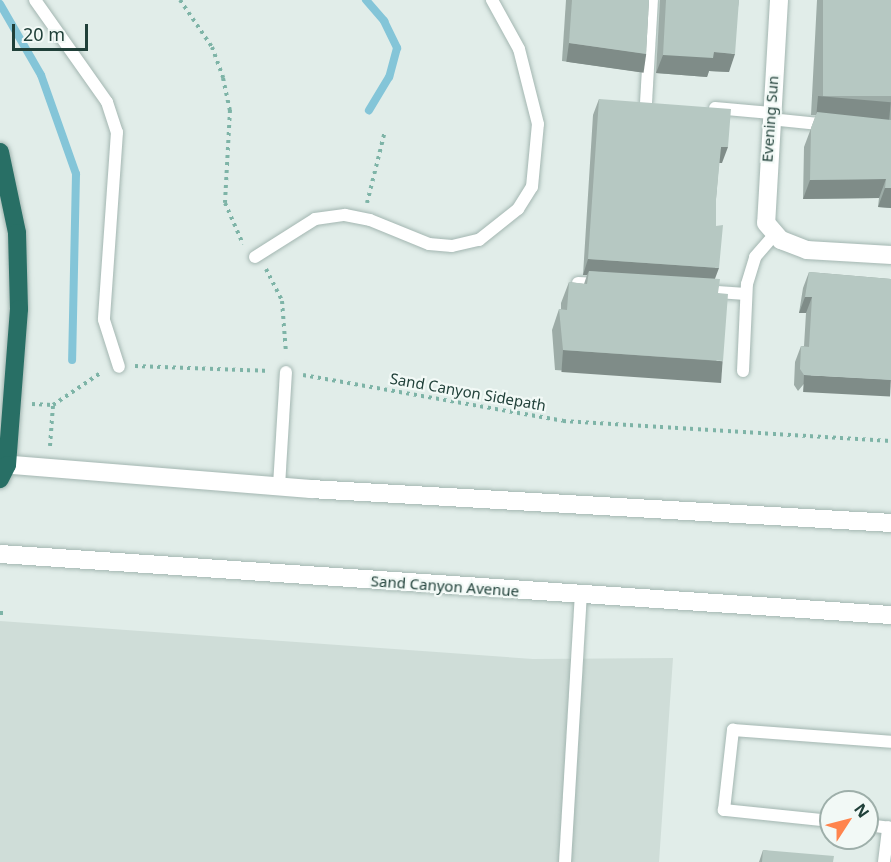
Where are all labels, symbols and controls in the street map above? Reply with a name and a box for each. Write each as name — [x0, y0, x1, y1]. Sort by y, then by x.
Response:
scale bar — [15, 12, 92, 50]
text: 20 m — [23, 22, 65, 46]
street label: Evening Sun — [758, 75, 782, 163]
street label: Sand Canyon Sidepath — [389, 369, 547, 415]
street label: Sand Canyon Avenue — [370, 572, 520, 600]
north arrow — [819, 790, 879, 850]
text: N — [849, 799, 875, 822]

